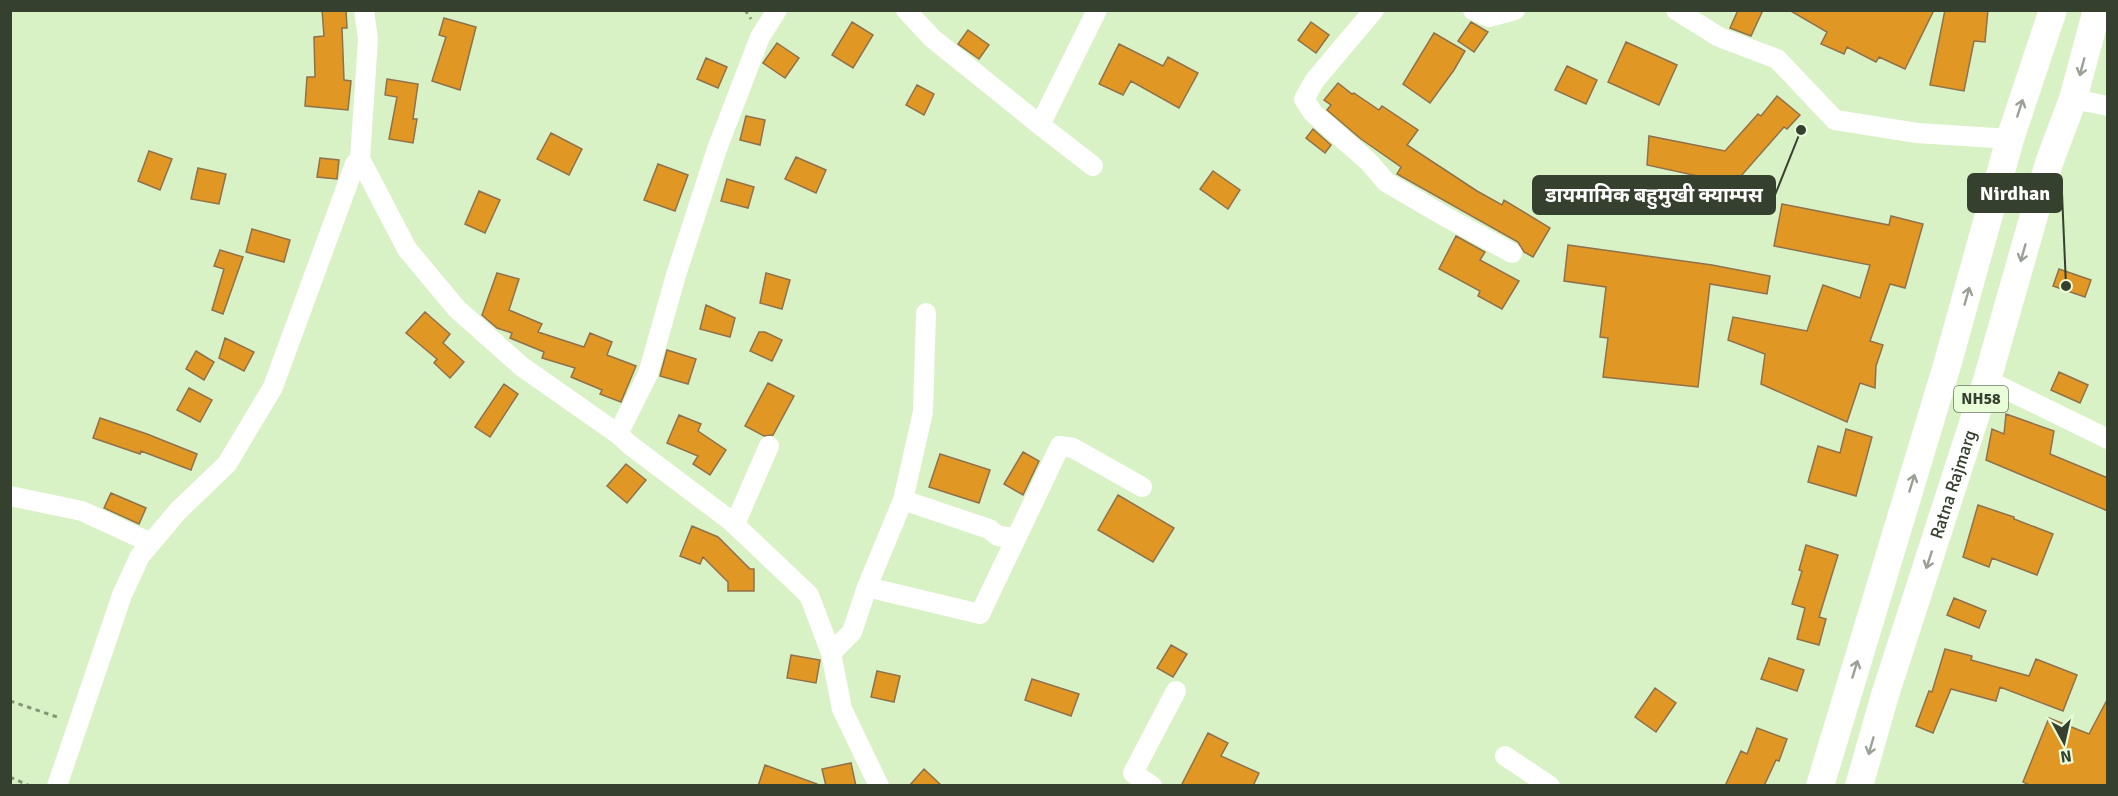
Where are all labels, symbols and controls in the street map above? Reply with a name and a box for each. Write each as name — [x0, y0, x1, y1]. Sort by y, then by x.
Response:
one-way arrow — [2075, 57, 2087, 76]
one-way arrow — [2016, 99, 2027, 118]
callout: Nirdhan — [1968, 174, 2062, 212]
callout: डायमामिक बहुमुखी क्याम्पस — [1533, 176, 1775, 214]
text: Nirdhan — [1980, 181, 2050, 206]
text: डायमामिक बहुमुखी क्याम्पस — [1544, 183, 1764, 210]
one-way arrow — [2017, 243, 2028, 262]
one-way arrow — [1961, 286, 1973, 305]
road number: NH58 — [1954, 386, 2008, 412]
street label: Ratna Rajmarg — [1925, 427, 1981, 542]
one-way arrow — [1907, 474, 1918, 493]
one-way arrow — [1923, 550, 1934, 569]
one-way arrow — [1850, 660, 1861, 679]
north arrow — [2034, 712, 2094, 772]
one-way arrow — [1864, 736, 1876, 755]
text: N — [2059, 745, 2073, 767]

